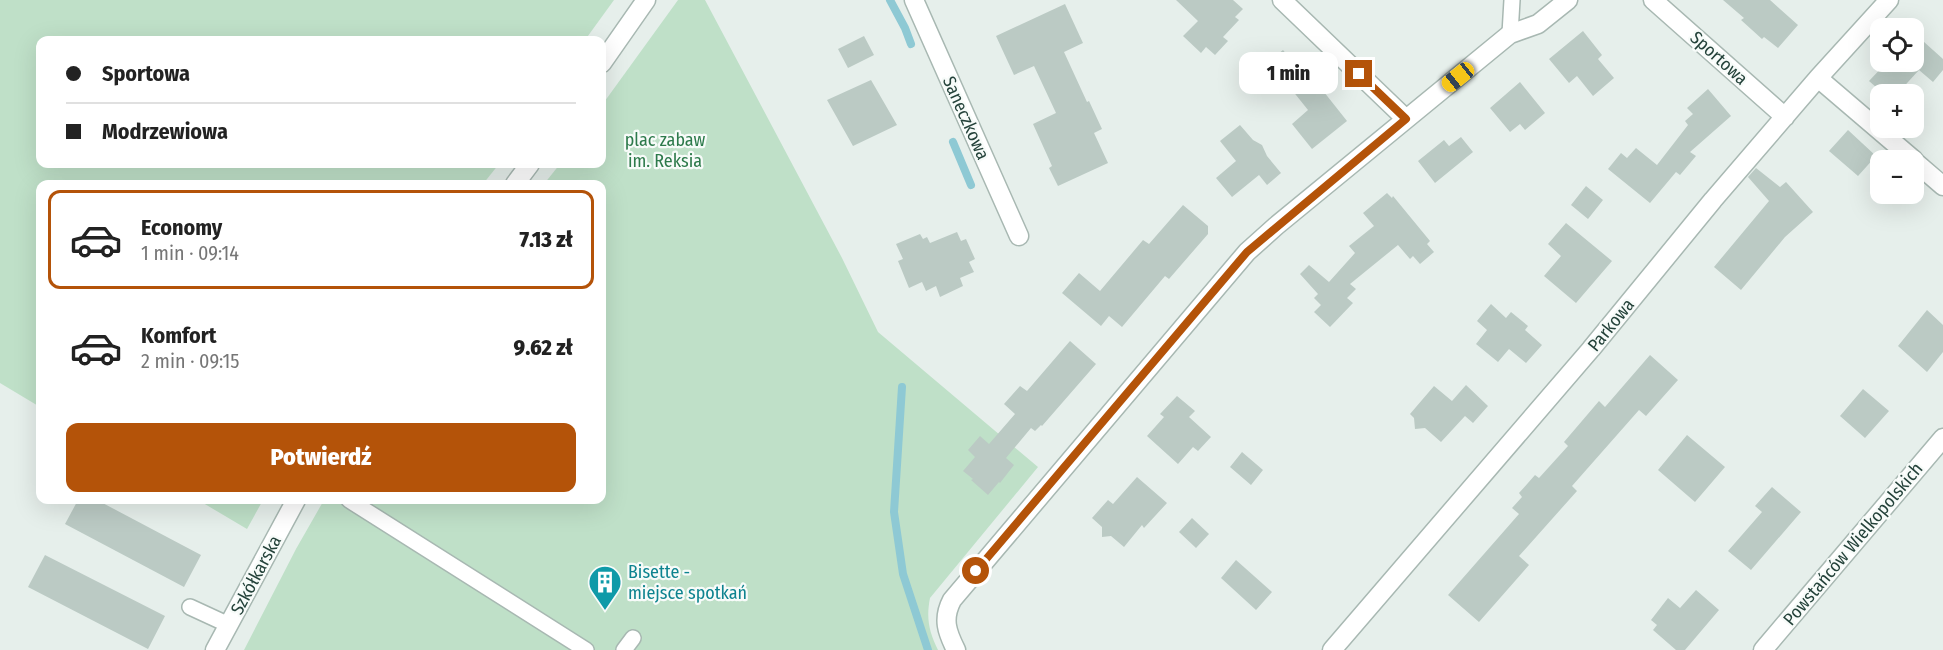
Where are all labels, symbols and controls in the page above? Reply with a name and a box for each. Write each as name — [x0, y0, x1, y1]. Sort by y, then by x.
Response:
map controls — [1870, 18, 1924, 204]
button: locate — [1870, 18, 1924, 72]
street label: Sportowa — [1686, 26, 1752, 90]
callout: 1 min — [1239, 53, 1338, 95]
car — [1438, 59, 1478, 95]
text: Sportowa — [102, 60, 190, 87]
route end — [1345, 60, 1372, 87]
text: 1 min — [1267, 61, 1310, 85]
street label: Saneczkowa — [938, 73, 994, 163]
button: + — [1870, 84, 1924, 138]
text: Modrzewiowa — [102, 118, 228, 145]
park label: plac zabaw im. Reksia — [625, 129, 706, 172]
button: − — [1870, 150, 1924, 204]
icon: car — [69, 213, 123, 267]
text: Economy — [141, 214, 222, 241]
text: 7.13 zł — [519, 226, 573, 253]
text: 1 min · 09:14 — [141, 241, 239, 265]
street label: Parkowa — [1583, 294, 1639, 356]
icon: car — [69, 321, 123, 375]
text: Komfort — [141, 322, 216, 349]
text: 9.62 zł — [514, 334, 573, 361]
text: 2 min · 09:15 — [141, 349, 240, 373]
button: Potwierdź — [66, 423, 576, 492]
street label: Powstańców Wielkopolskich — [1778, 458, 1928, 630]
street label: Szkółkarska — [226, 532, 286, 618]
route start — [962, 557, 989, 584]
place label: Bisette - miejsce spotkań — [628, 561, 747, 604]
building icon: Bisette - miejsce spotkań — [587, 564, 623, 611]

